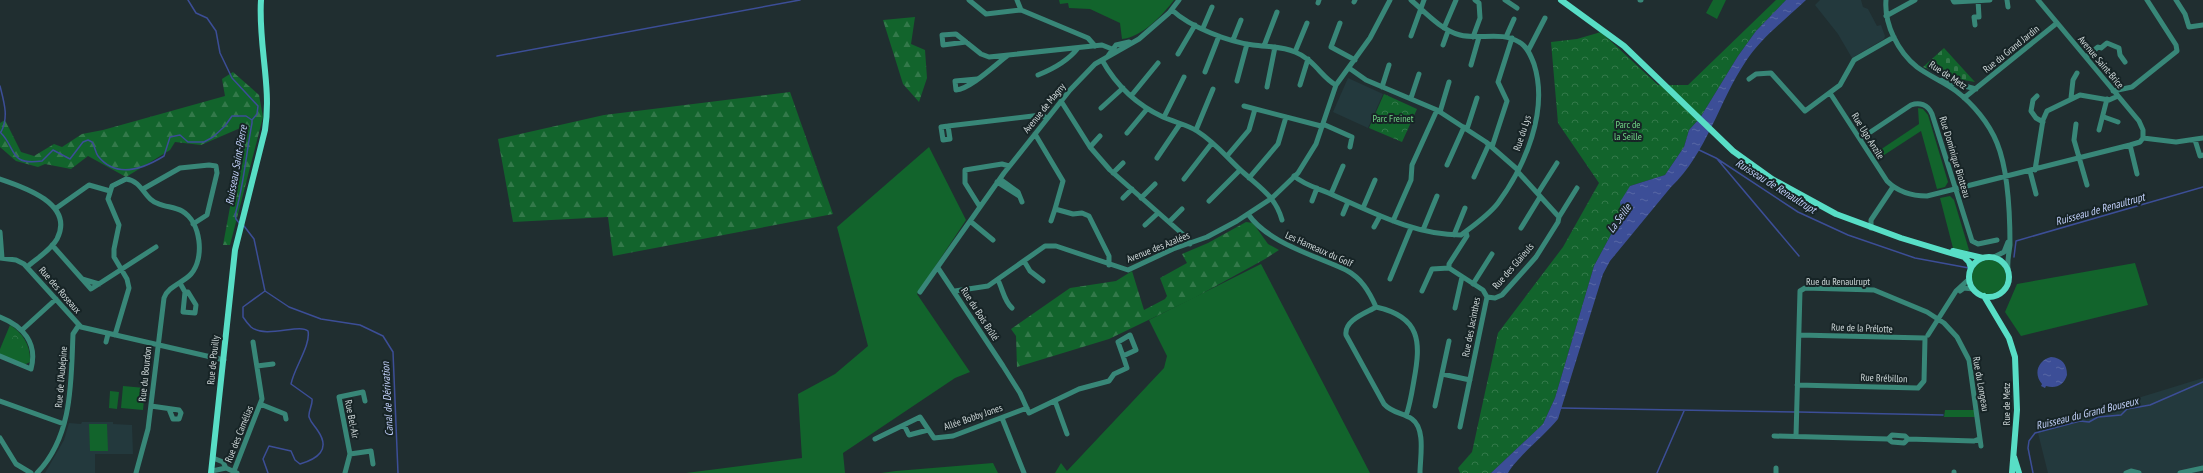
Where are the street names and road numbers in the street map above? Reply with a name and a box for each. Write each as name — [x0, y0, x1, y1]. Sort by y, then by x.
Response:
street label: Rue du Grand Jardin — [1980, 22, 2042, 76]
street label: Avenue Saint-Brice — [2075, 33, 2127, 91]
street label: Rue de Metz — [1927, 58, 1970, 92]
street label: Avenue de Magny — [1020, 80, 1068, 136]
street label: Rue Ugo Anzile — [1849, 110, 1887, 162]
street label: Rue du Lys — [1510, 113, 1534, 152]
street label: Rue Dominique Biotteau — [1936, 115, 1974, 199]
street label: Avenue des Azalées — [1124, 228, 1192, 266]
street label: Les Hameaux du Golf — [1283, 228, 1355, 270]
street label: Rue des Glaïeuls — [1489, 240, 1537, 292]
street label: Rue des Roseaux — [36, 264, 84, 316]
street label: Rue du Renaulrupt — [1806, 275, 1870, 288]
street label: Rue du Bois Brûlé — [958, 285, 1002, 343]
street label: Rue des Jacinthes — [1459, 295, 1483, 358]
street label: Rue de la Prélotte — [1831, 320, 1893, 336]
street label: Rue de Pouilly — [204, 335, 222, 385]
street label: Rue de l'Aubépine — [52, 346, 70, 408]
street label: Rue du Bourdon — [136, 346, 154, 402]
street label: Rue du Longeau — [1970, 356, 1992, 412]
street label: Rue Brébillon — [1860, 371, 1908, 385]
street label: Rue de Metz — [2000, 382, 2013, 425]
street label: Rue Bel-Air — [342, 399, 362, 440]
street label: Allée Bobby Jones — [942, 401, 1005, 433]
street label: Rue des Camélias — [222, 403, 257, 464]

